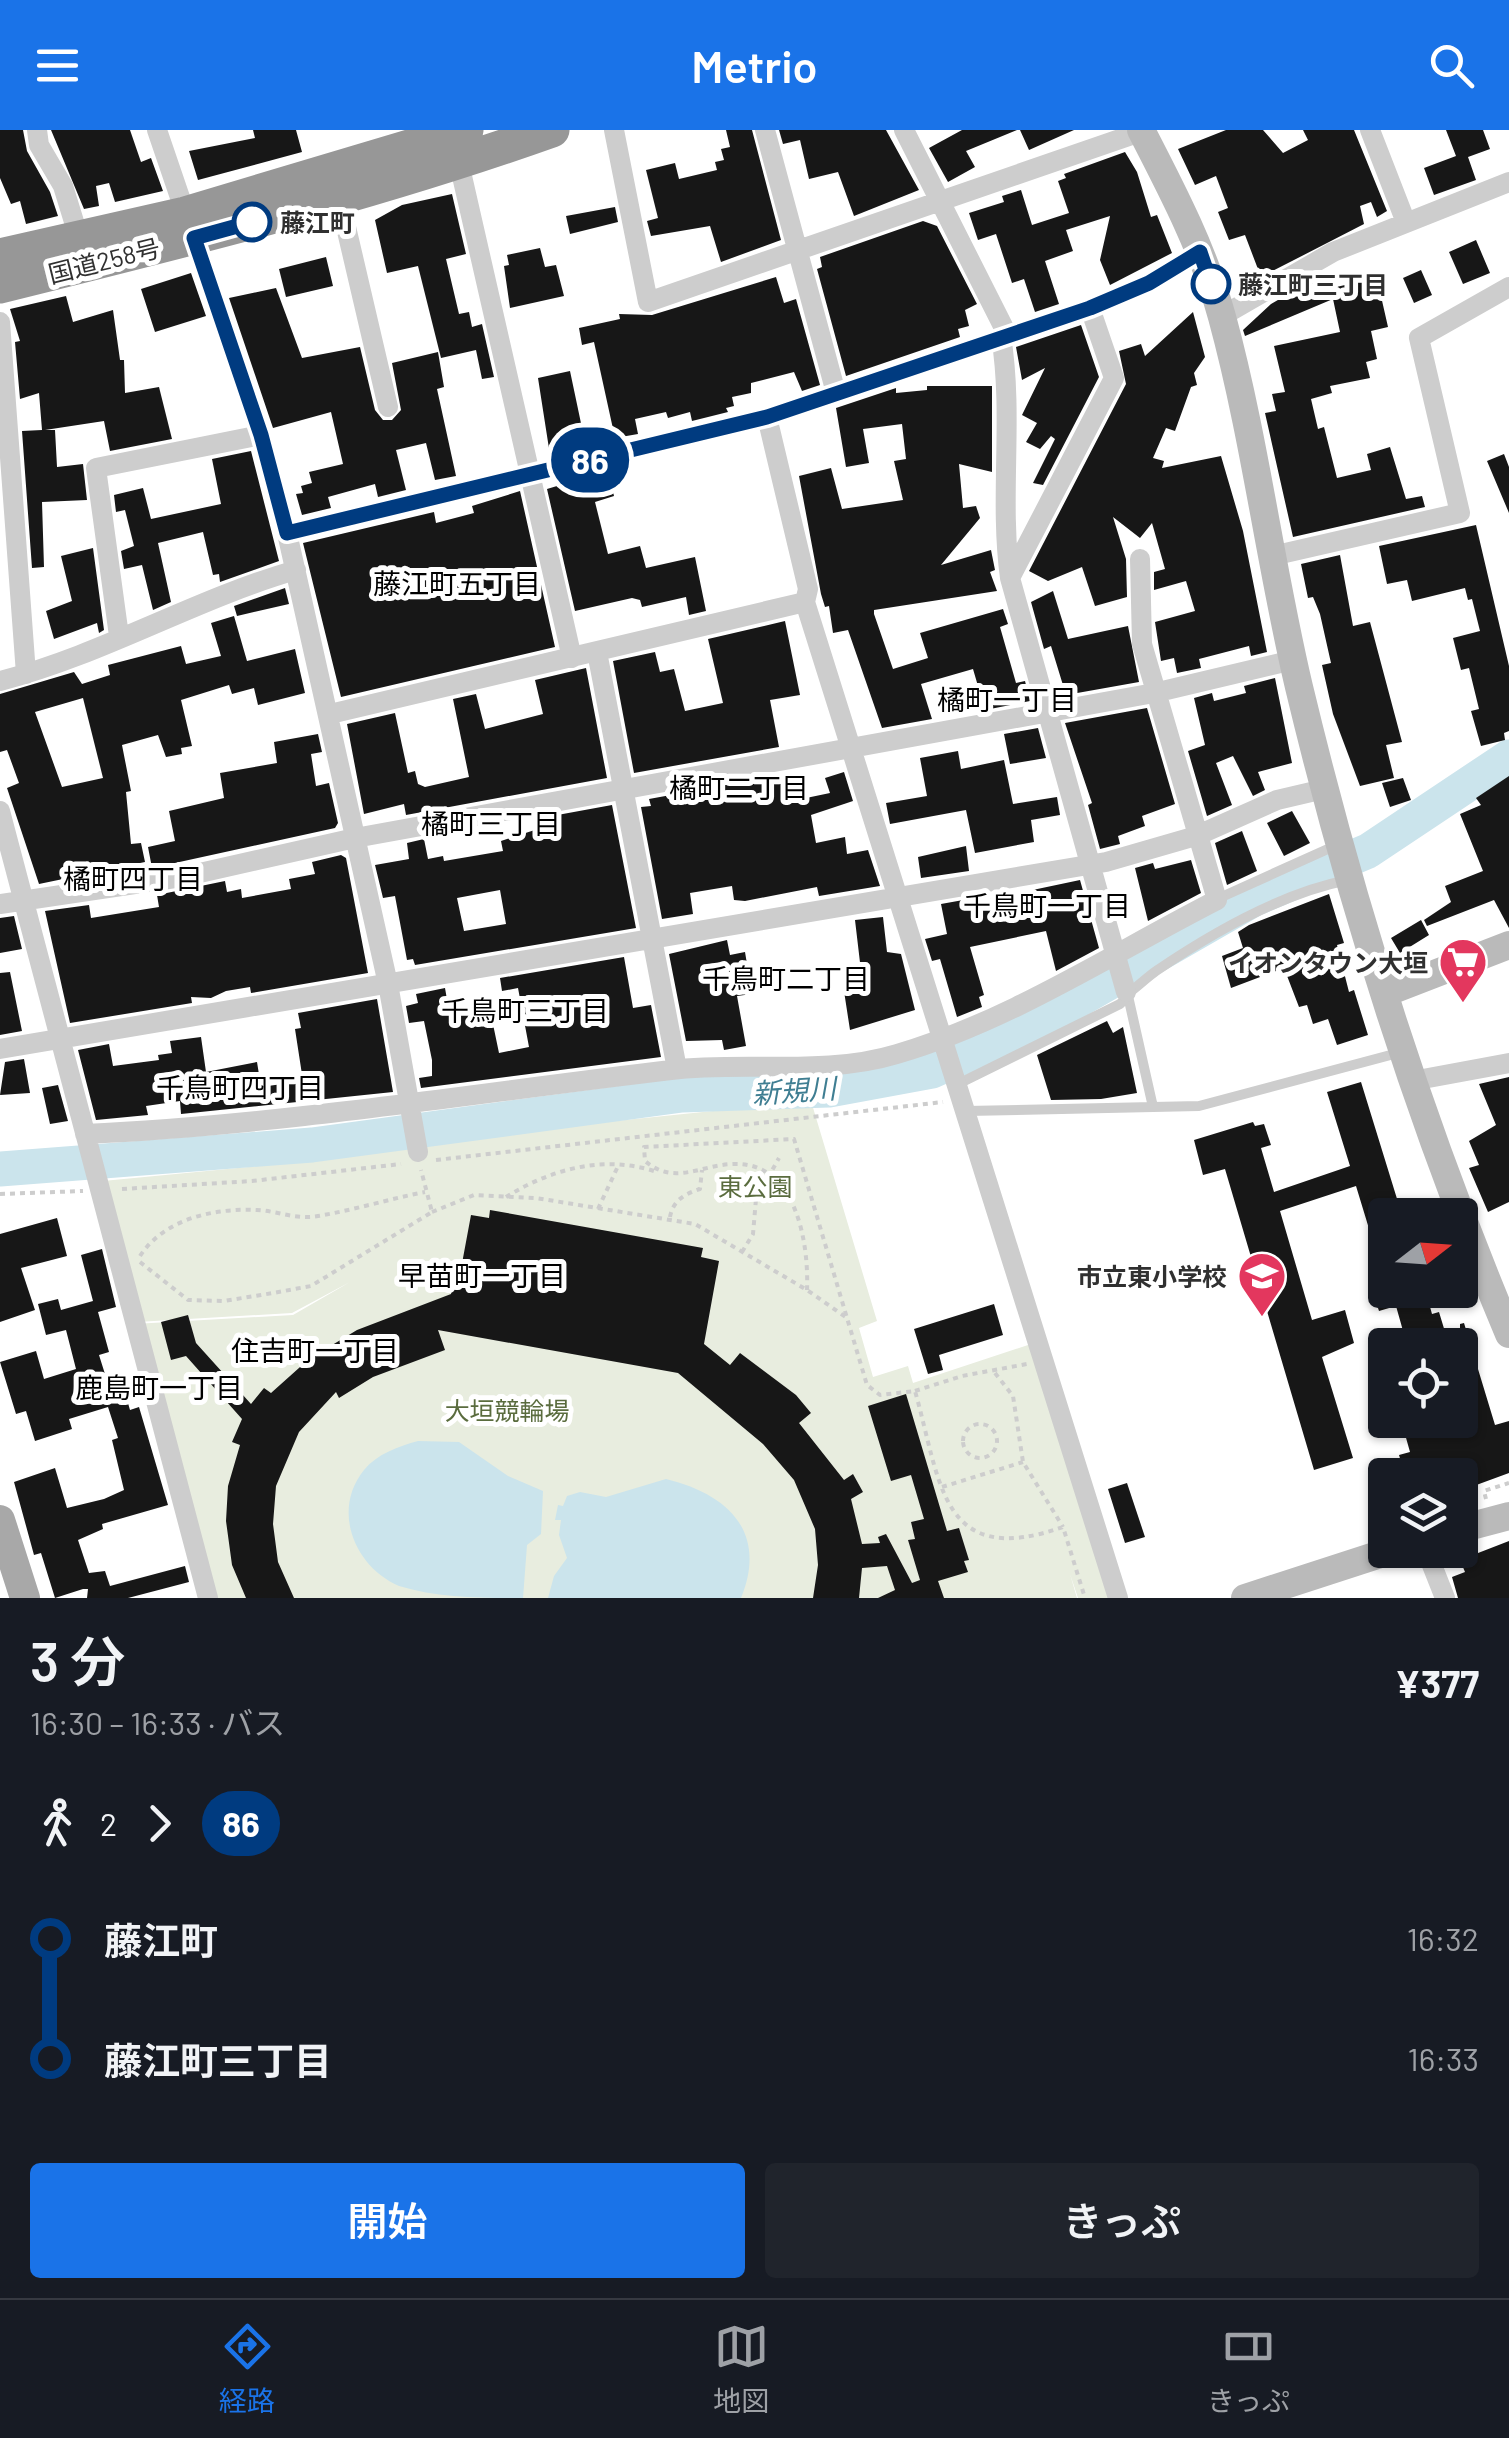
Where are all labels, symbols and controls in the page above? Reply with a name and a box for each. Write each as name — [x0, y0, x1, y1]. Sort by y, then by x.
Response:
icon: menu — [30, 38, 85, 93]
text: Metrio — [691, 38, 818, 92]
icon: search — [1424, 38, 1479, 93]
marker: 藤江町 — [233, 203, 271, 241]
place label: 藤江町 — [280, 207, 355, 237]
street label: 国道258号 — [45, 232, 163, 288]
marker: 藤江町三丁目 — [1192, 265, 1230, 303]
place label: 藤江町三丁目 — [1238, 269, 1388, 299]
line badge: 86 — [545, 428, 635, 492]
text: 86 — [571, 439, 609, 481]
district label: 藤江町五丁目 — [373, 566, 541, 600]
district label: 橘町一丁目 — [937, 682, 1077, 716]
district label: 橘町二丁目 — [669, 770, 809, 804]
district label: 橘町三丁目 — [421, 806, 561, 840]
district label: 橘町四丁目 — [63, 861, 203, 895]
district label: 千鳥町一丁目 — [963, 888, 1131, 922]
supermarket icon: イオンタウン大垣 — [1437, 936, 1489, 1004]
place label: イオンタウン大垣 — [1228, 947, 1428, 977]
district label: 千鳥町二丁目 — [702, 961, 870, 995]
district label: 千鳥町三丁目 — [441, 993, 609, 1027]
district label: 千鳥町四丁目 — [156, 1070, 324, 1104]
water label: 新規川 — [751, 1070, 840, 1110]
park label: 東公園 — [717, 1171, 793, 1201]
north arrow — [1368, 1198, 1478, 1308]
map controls — [1368, 1198, 1478, 1568]
school or university icon: 市立東小学校 — [1236, 1250, 1288, 1318]
district label: 早苗町一丁目 — [398, 1258, 566, 1292]
place label: 市立東小学校 — [1077, 1261, 1227, 1291]
button: locate — [1368, 1328, 1478, 1438]
district label: 住吉町一丁目 — [231, 1333, 399, 1367]
district label: 鹿島町一丁目 — [75, 1370, 243, 1404]
park label: 大垣競輪場 — [444, 1395, 570, 1425]
button: layers — [1368, 1458, 1478, 1568]
text: 3 分 — [30, 1627, 125, 1693]
text: ¥377 — [1395, 1660, 1479, 1706]
text: 16:30 – 16:33 · バス — [30, 1703, 285, 1741]
icon: walk — [30, 1796, 85, 1851]
icon: forward — [132, 1796, 187, 1851]
text: 86 — [222, 1802, 260, 1844]
text: 2 — [100, 1804, 117, 1842]
text: 藤江町 — [104, 1917, 218, 1963]
text: 16:32 — [1407, 1919, 1479, 1957]
text: 藤江町三丁目 — [104, 2037, 332, 2083]
text: 16:33 — [1408, 2039, 1479, 2077]
button: 開始 — [30, 2163, 745, 2278]
button: きっぷ — [765, 2163, 1479, 2278]
tab: 経路 — [219, 2319, 275, 2419]
tab: 地図 — [713, 2319, 769, 2419]
tab: きっぷ — [1207, 2319, 1290, 2419]

